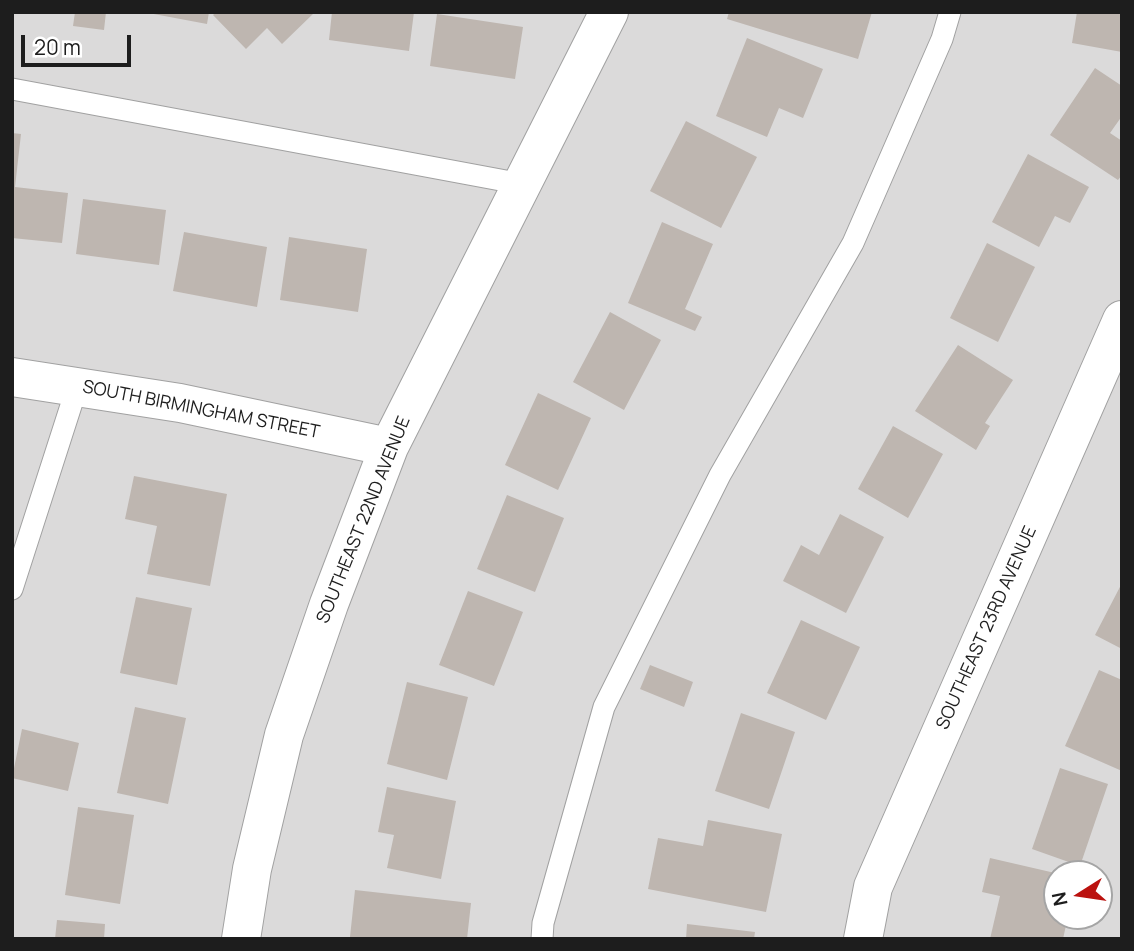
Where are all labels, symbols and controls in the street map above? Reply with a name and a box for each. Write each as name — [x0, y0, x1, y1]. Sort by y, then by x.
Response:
scale bar — [24, 21, 135, 65]
text: 20 m — [34, 33, 81, 61]
street label: SOUTH BIRMINGHAM STREET — [81, 376, 321, 444]
street label: SOUTHEAST 22ND AVENUE — [312, 413, 416, 627]
street label: SOUTHEAST 23RD AVENUE — [932, 523, 1042, 733]
north arrow — [1043, 860, 1113, 930]
text: N — [1045, 890, 1074, 908]

